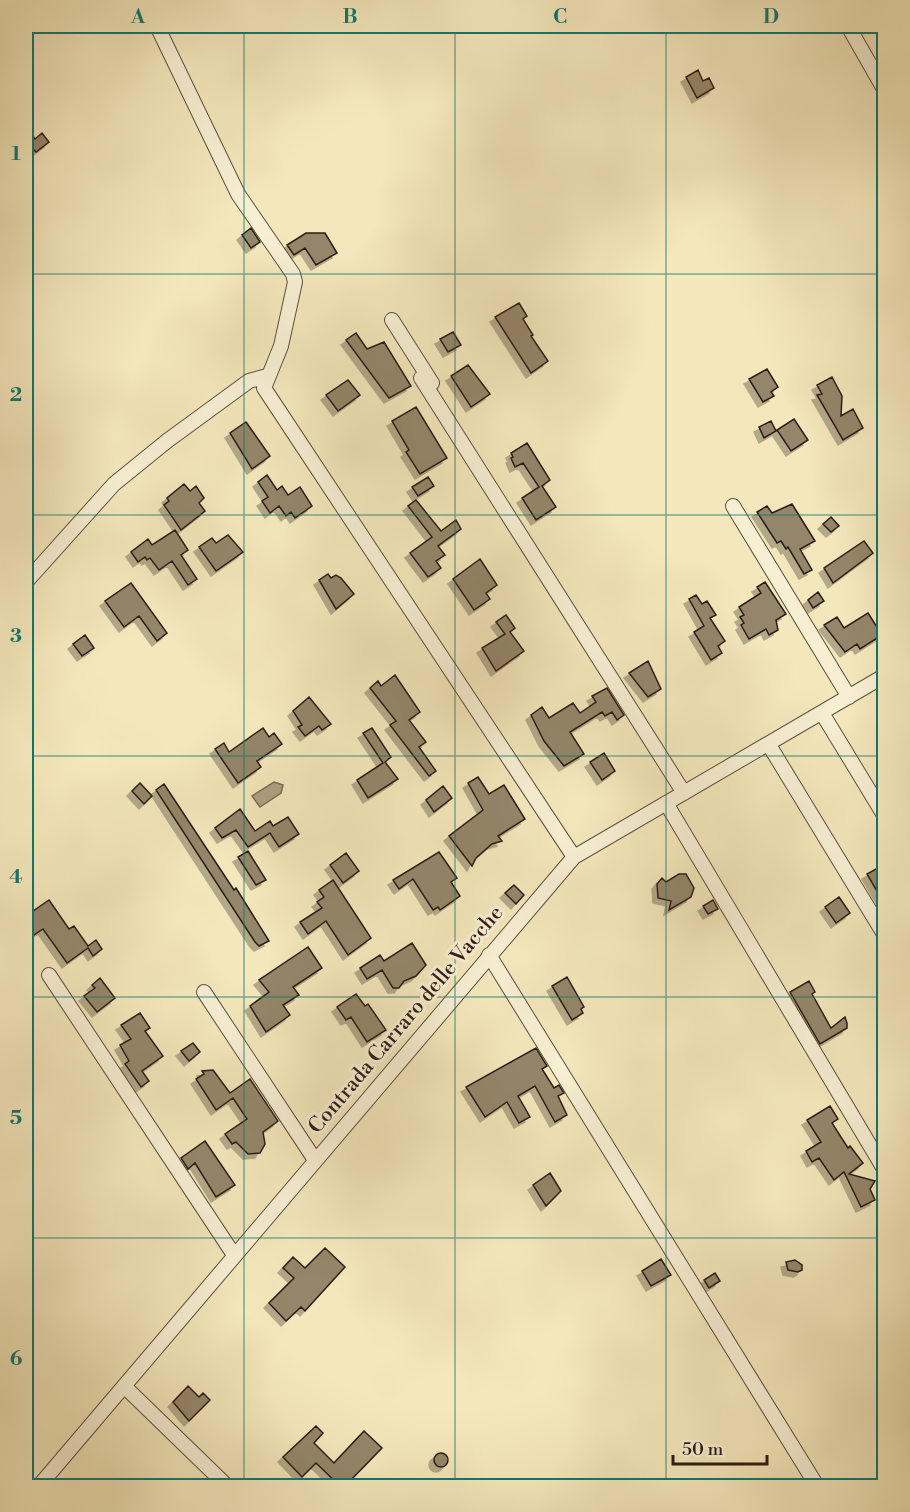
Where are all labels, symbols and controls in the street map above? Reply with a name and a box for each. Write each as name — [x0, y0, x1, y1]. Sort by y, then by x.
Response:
text: A — [130, 5, 146, 30]
text: B — [342, 5, 358, 30]
text: C — [553, 5, 567, 30]
text: D — [763, 5, 779, 30]
text: 1 — [11, 142, 21, 167]
text: 2 — [10, 383, 22, 408]
text: 3 — [10, 624, 22, 649]
text: 4 — [9, 865, 23, 890]
street label: Contrada Carraro delle Vacche — [303, 901, 509, 1139]
text: 5 — [10, 1106, 22, 1131]
text: 6 — [10, 1347, 23, 1372]
scale bar — [673, 1428, 768, 1466]
text: 50 m — [682, 1438, 724, 1461]

